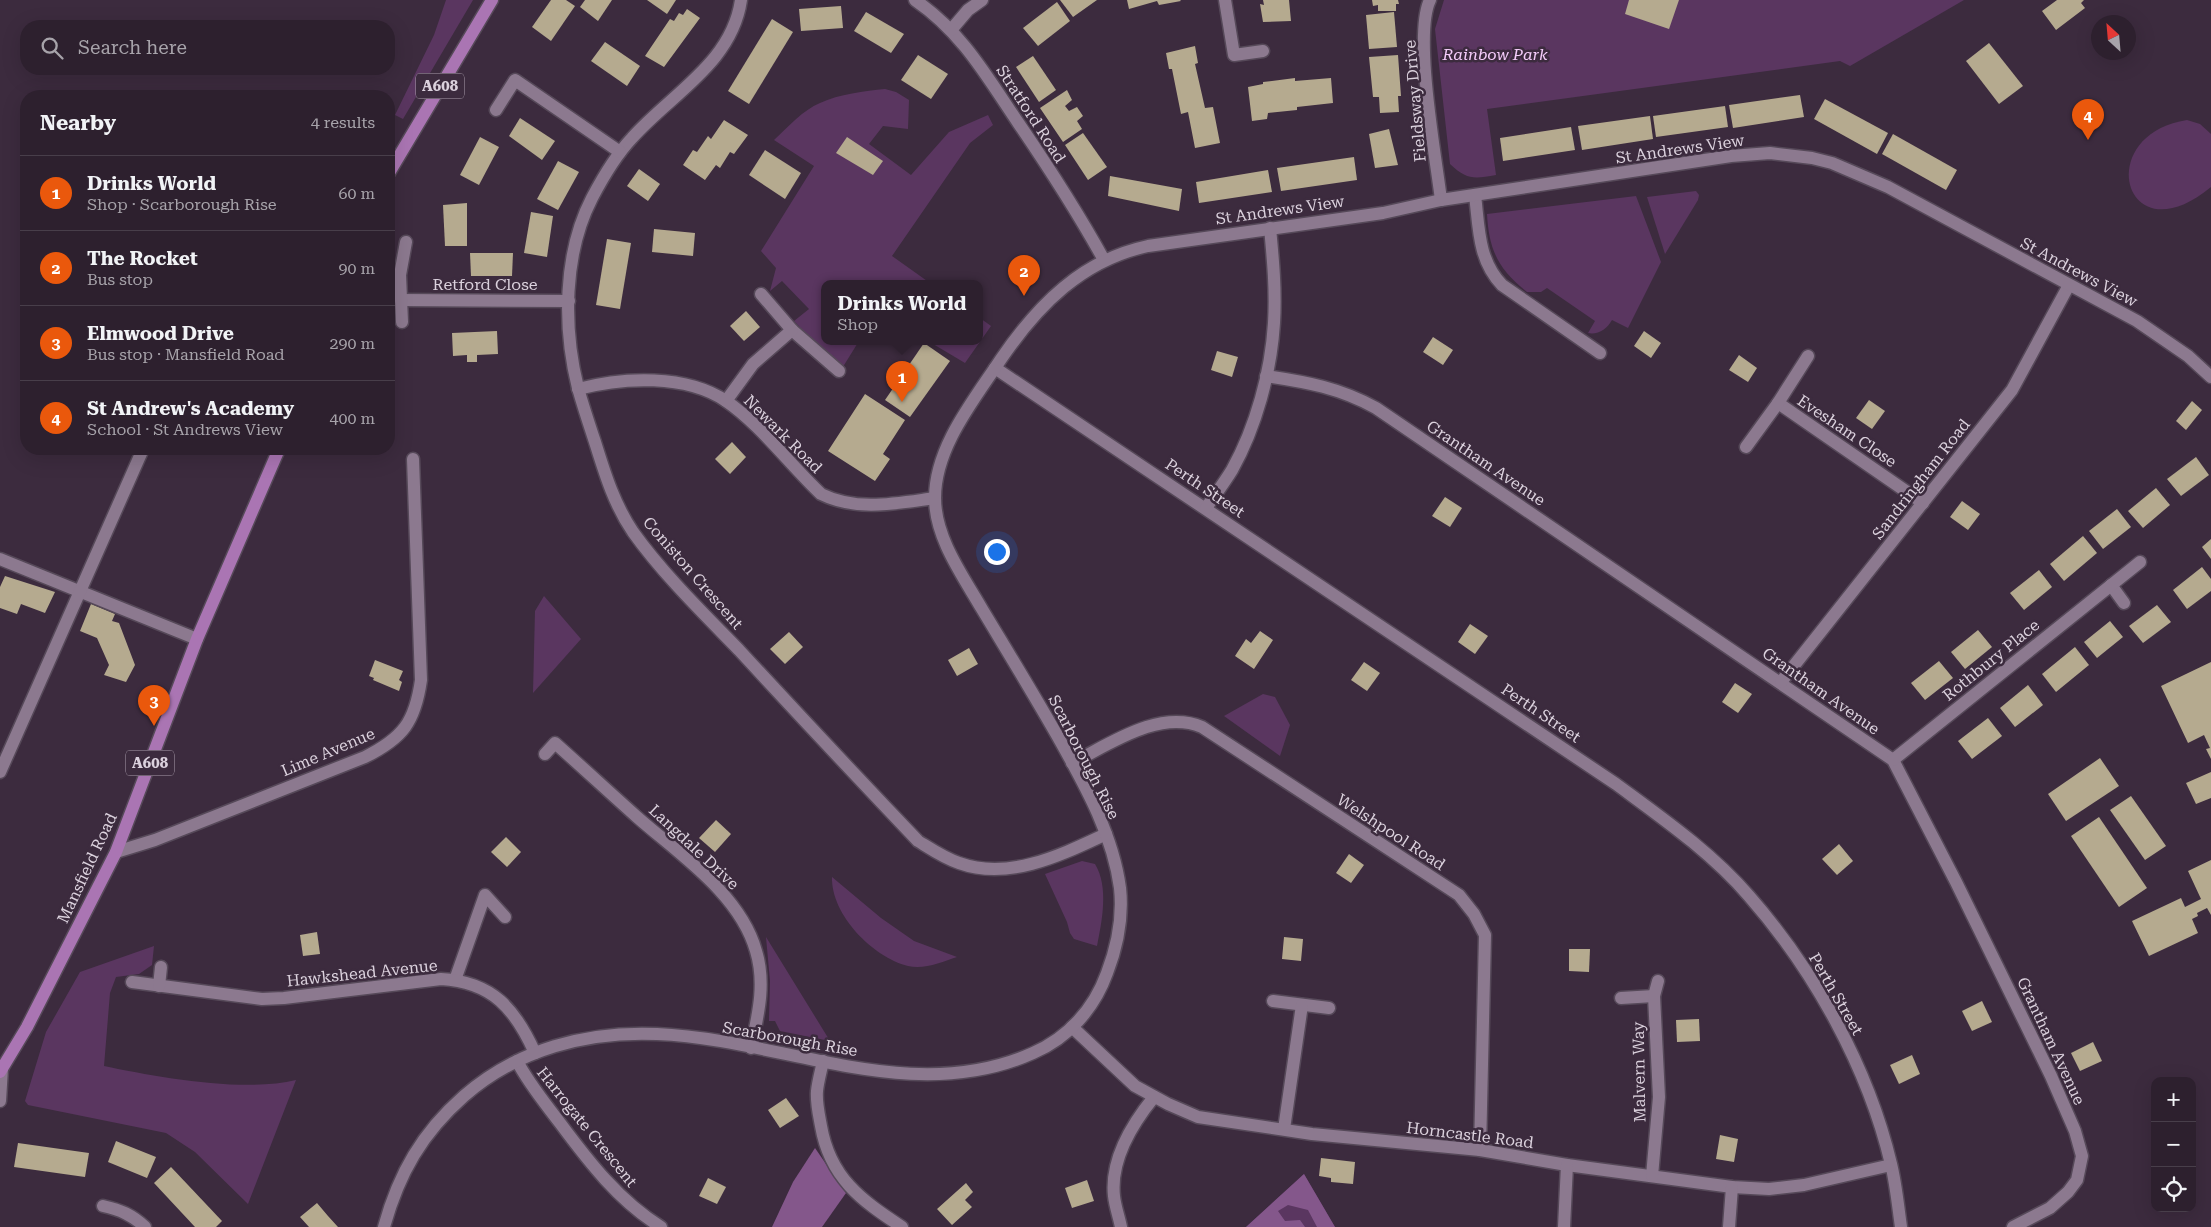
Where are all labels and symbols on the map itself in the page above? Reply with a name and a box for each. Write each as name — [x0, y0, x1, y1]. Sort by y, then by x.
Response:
north arrow — [2091, 15, 2136, 60]
street label: Fieldsway Drive — [1400, 39, 1430, 163]
park label: Rainbow Park — [1441, 45, 1548, 64]
street label: Stratford Road — [992, 62, 1070, 166]
road number: A608 — [416, 74, 464, 98]
pin: 4 — [2072, 99, 2104, 140]
street label: St Andrews View — [1614, 130, 1746, 167]
street label: St Andrews View — [1214, 191, 1346, 228]
street label: St Andrews View — [2017, 233, 2141, 311]
pin: 2 — [1008, 255, 1040, 296]
street label: Retford Close — [433, 275, 538, 294]
pin: 1 — [886, 361, 918, 402]
street label: Newark Road — [740, 391, 826, 477]
street label: Evesham Close — [1794, 391, 1900, 471]
street label: Sandringham Road — [1868, 415, 1974, 543]
street label: Grantham Avenue — [1423, 416, 1549, 510]
street label: Perth Street — [1162, 454, 1248, 522]
street label: Coniston Crescent — [639, 513, 747, 633]
your location — [984, 539, 1010, 565]
street label: Rothbury Place — [1939, 615, 2043, 705]
street label: Grantham Avenue — [1759, 643, 1884, 739]
street label: Perth Street — [1498, 679, 1584, 747]
pin: 3 — [138, 685, 170, 726]
street label: Scarborough Rise — [1044, 692, 1124, 822]
street label: Lime Avenue — [278, 724, 378, 780]
road number: A608 — [126, 750, 174, 776]
street label: Welshpool Road — [1333, 790, 1449, 874]
street label: Langdale Drive — [645, 800, 743, 894]
street label: Mansfield Road — [53, 810, 121, 926]
street label: Perth Street — [1805, 950, 1867, 1039]
street label: Hawkshead Avenue — [286, 956, 439, 990]
street label: Grantham Avenue — [2013, 974, 2089, 1108]
street label: Scarborough Rise — [721, 1018, 859, 1060]
street label: Malvern Way — [1629, 1021, 1649, 1123]
street label: Harrogate Crescent — [533, 1063, 641, 1191]
street label: Horncastle Road — [1405, 1118, 1535, 1152]

